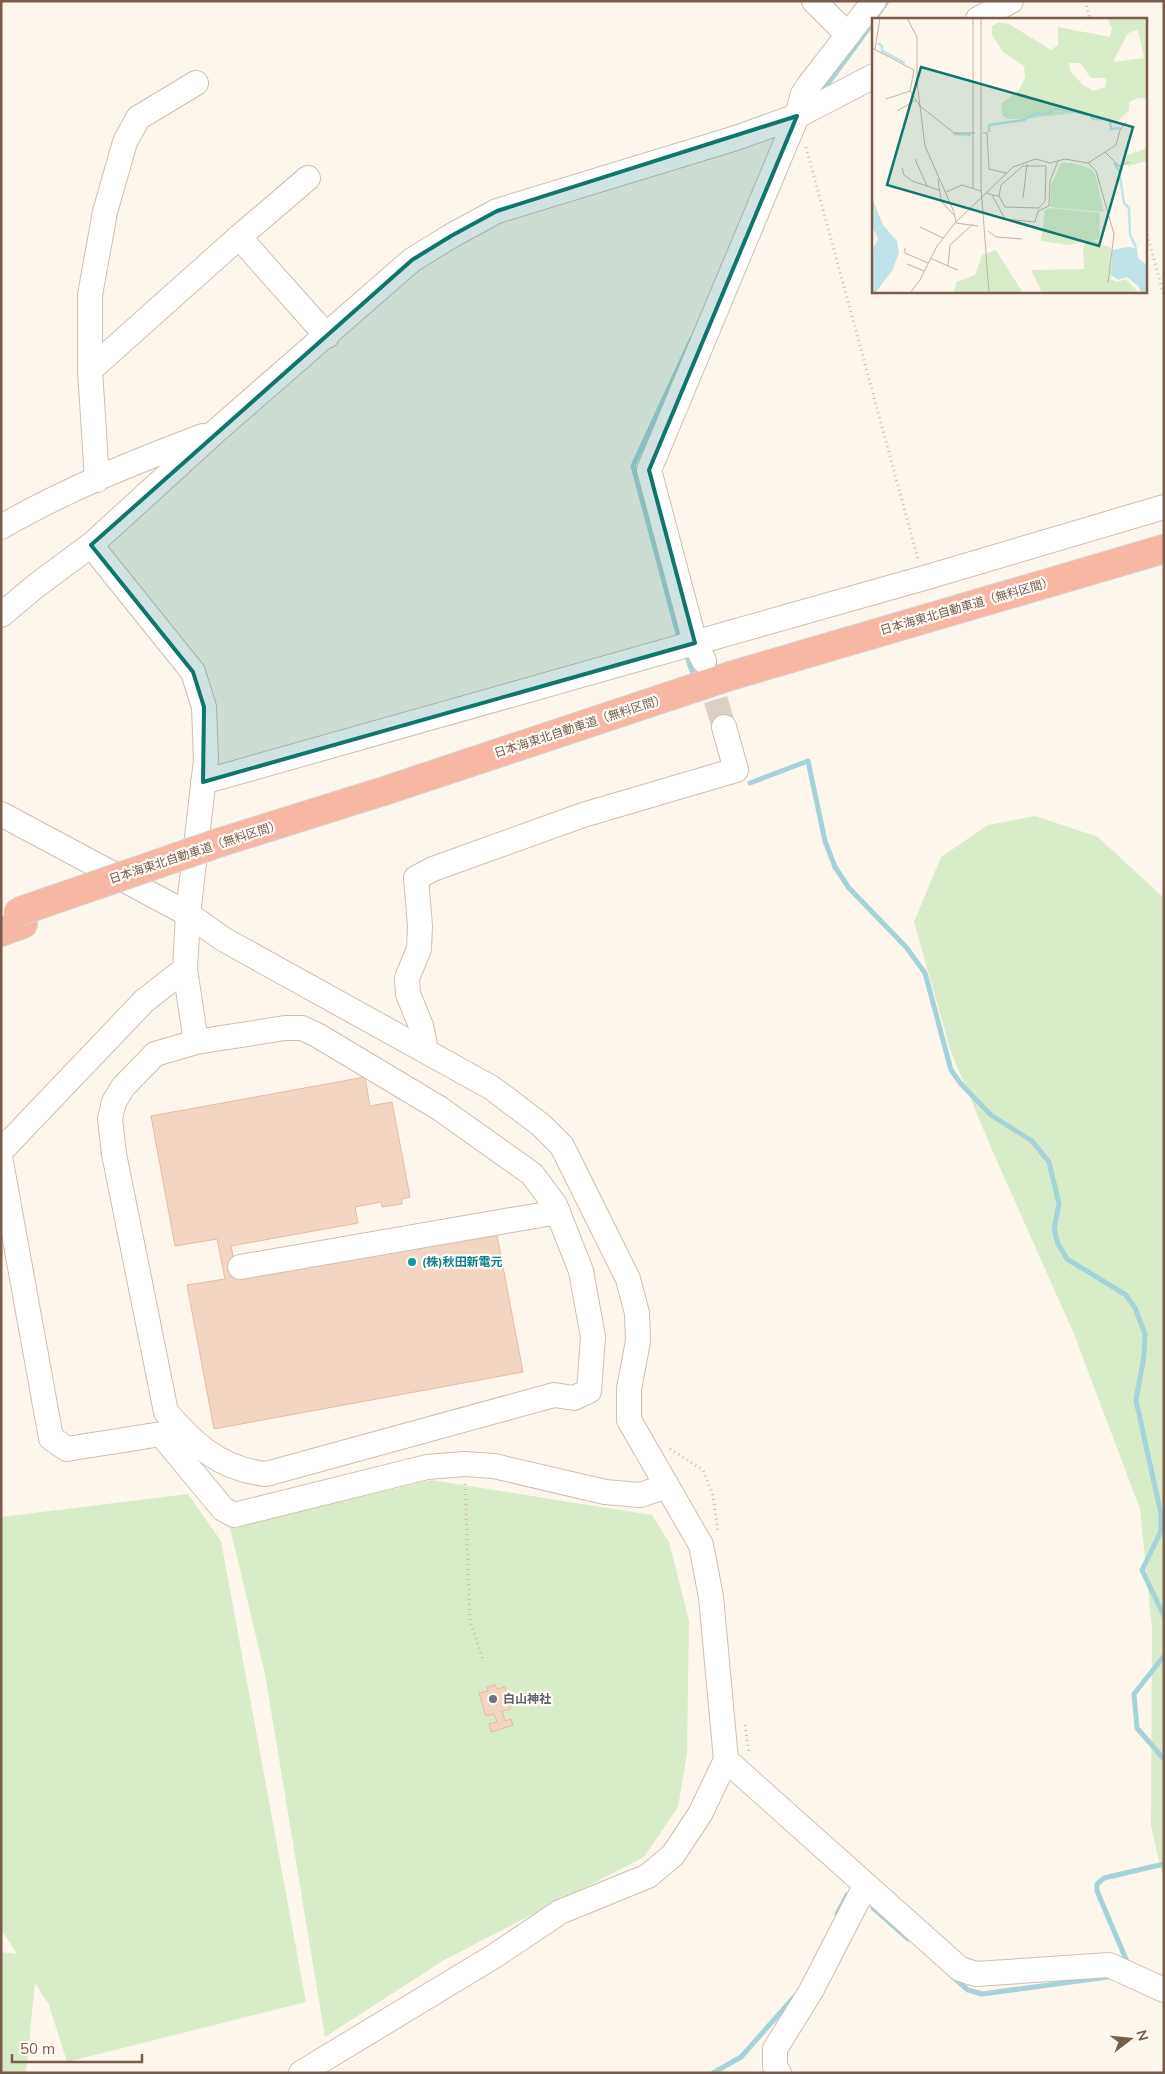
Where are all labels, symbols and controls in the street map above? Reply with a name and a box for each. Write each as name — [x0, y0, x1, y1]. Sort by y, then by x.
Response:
inset map — [872, 18, 1148, 292]
street label: 日本海東北自動車道（無料区間） — [878, 574, 1055, 638]
street label: 日本海東北自動車道（無料区間） — [492, 691, 668, 760]
street label: 日本海東北自動車道（無料区間） — [107, 817, 283, 886]
place label: (株)秋田新電元 — [422, 1254, 503, 1269]
marker: (株)秋田新電元 — [406, 1256, 418, 1268]
place label: 白山神社 — [503, 1691, 551, 1706]
marker: 白山神社 — [487, 1693, 499, 1705]
north arrow — [1105, 2014, 1155, 2064]
text: N — [1132, 2028, 1153, 2043]
scale bar — [12, 2032, 142, 2064]
text: 50 m — [20, 2039, 55, 2058]

